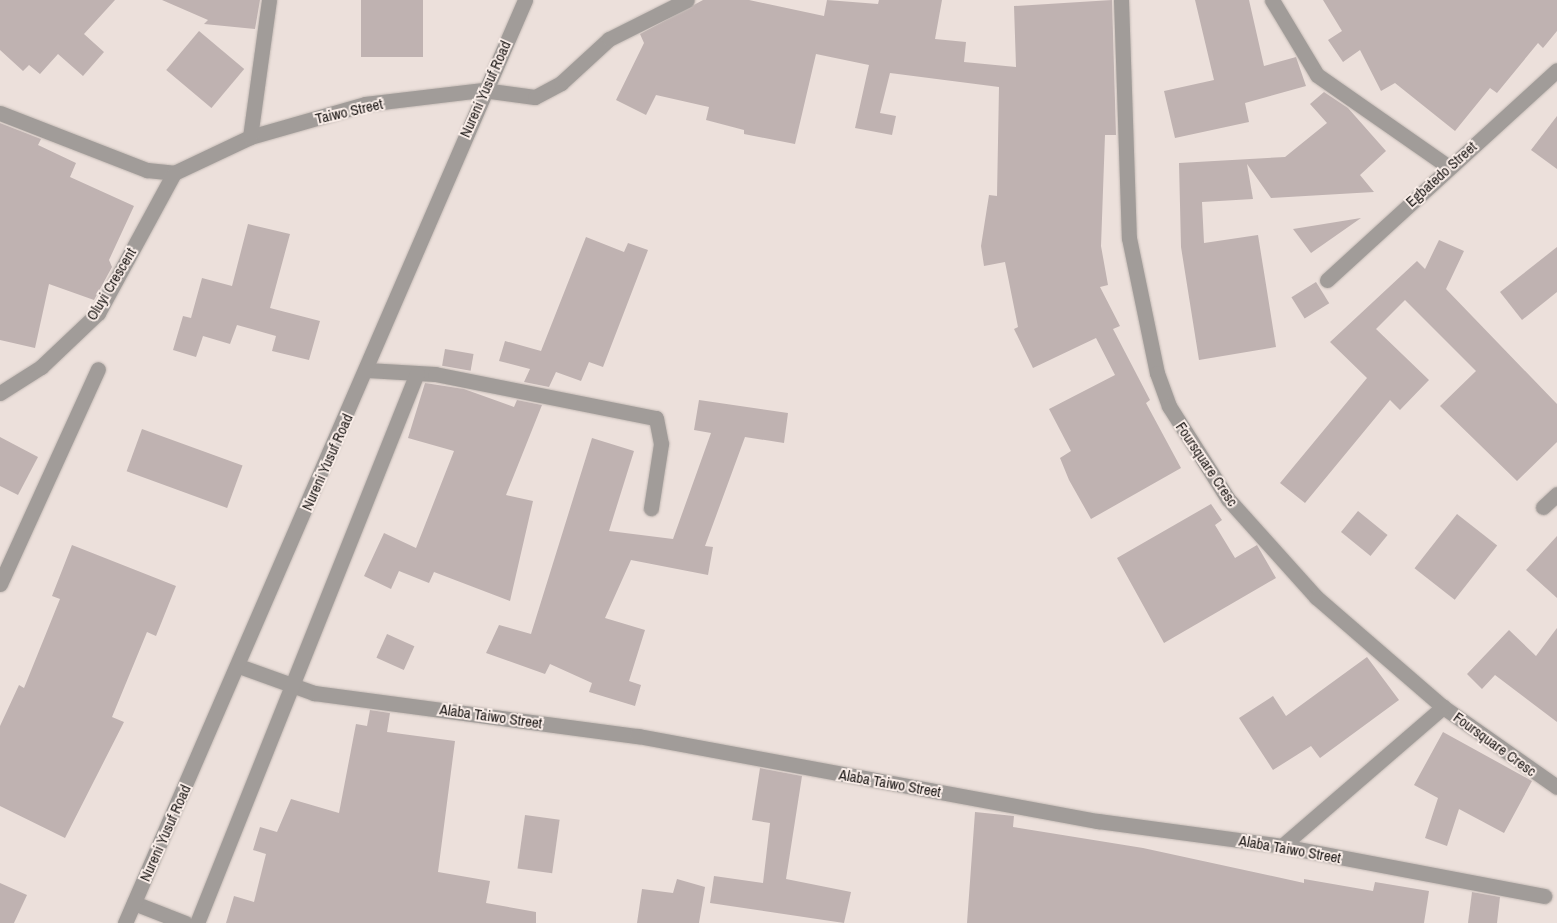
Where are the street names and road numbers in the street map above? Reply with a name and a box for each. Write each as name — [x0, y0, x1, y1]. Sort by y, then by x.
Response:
street label: Nureni Yusuf Road — [456, 38, 514, 140]
street label: Taiwo Street — [314, 95, 384, 127]
street label: Egbatedo Street — [1402, 138, 1480, 210]
street label: Oluyi Crescent — [82, 245, 140, 323]
street label: Nureni Yusuf Road — [298, 411, 356, 513]
street label: Foursquare Cresc — [1172, 418, 1242, 510]
street label: Alaba Taiwo Street — [439, 700, 543, 732]
street label: Foursquare Cresc — [1450, 708, 1540, 780]
street label: Alaba Taiwo Street — [837, 765, 943, 801]
street label: Nureni Yusuf Road — [136, 782, 194, 884]
street label: Alaba Taiwo Street — [1237, 831, 1343, 867]

